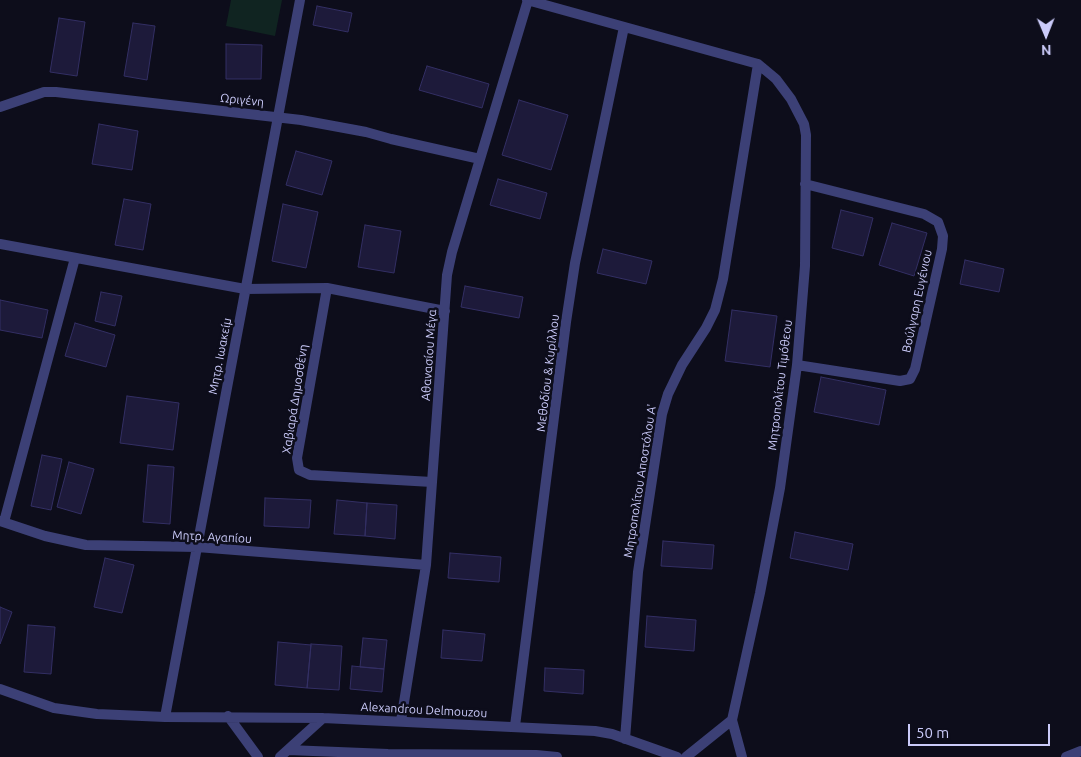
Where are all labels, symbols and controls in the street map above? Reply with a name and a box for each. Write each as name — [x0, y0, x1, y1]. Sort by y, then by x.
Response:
north arrow — [1021, 10, 1071, 60]
text: N — [1041, 42, 1052, 58]
street label: Ωριγένη — [219, 91, 265, 109]
street label: Βούλγαρη Ευγένιου — [899, 248, 935, 354]
street label: Αθανασίου Μέγα — [419, 309, 439, 401]
street label: Μεθοδίου & Κυρίλλου — [534, 313, 562, 433]
street label: Μητρ. Ιωακείμ — [206, 317, 234, 395]
street label: Μητροπολίτου Τιμόθεου — [765, 319, 795, 451]
street label: Χαβιαρά Δημοσθένη — [279, 343, 311, 455]
street label: Μητροπολίτου Αποστόλου Α' — [621, 403, 659, 559]
street label: Μητρ. Αγαπίου — [172, 528, 252, 546]
street label: Alexandrou Delmouzou — [360, 699, 488, 721]
scale bar — [911, 714, 1054, 746]
text: 50 m — [916, 724, 949, 741]

